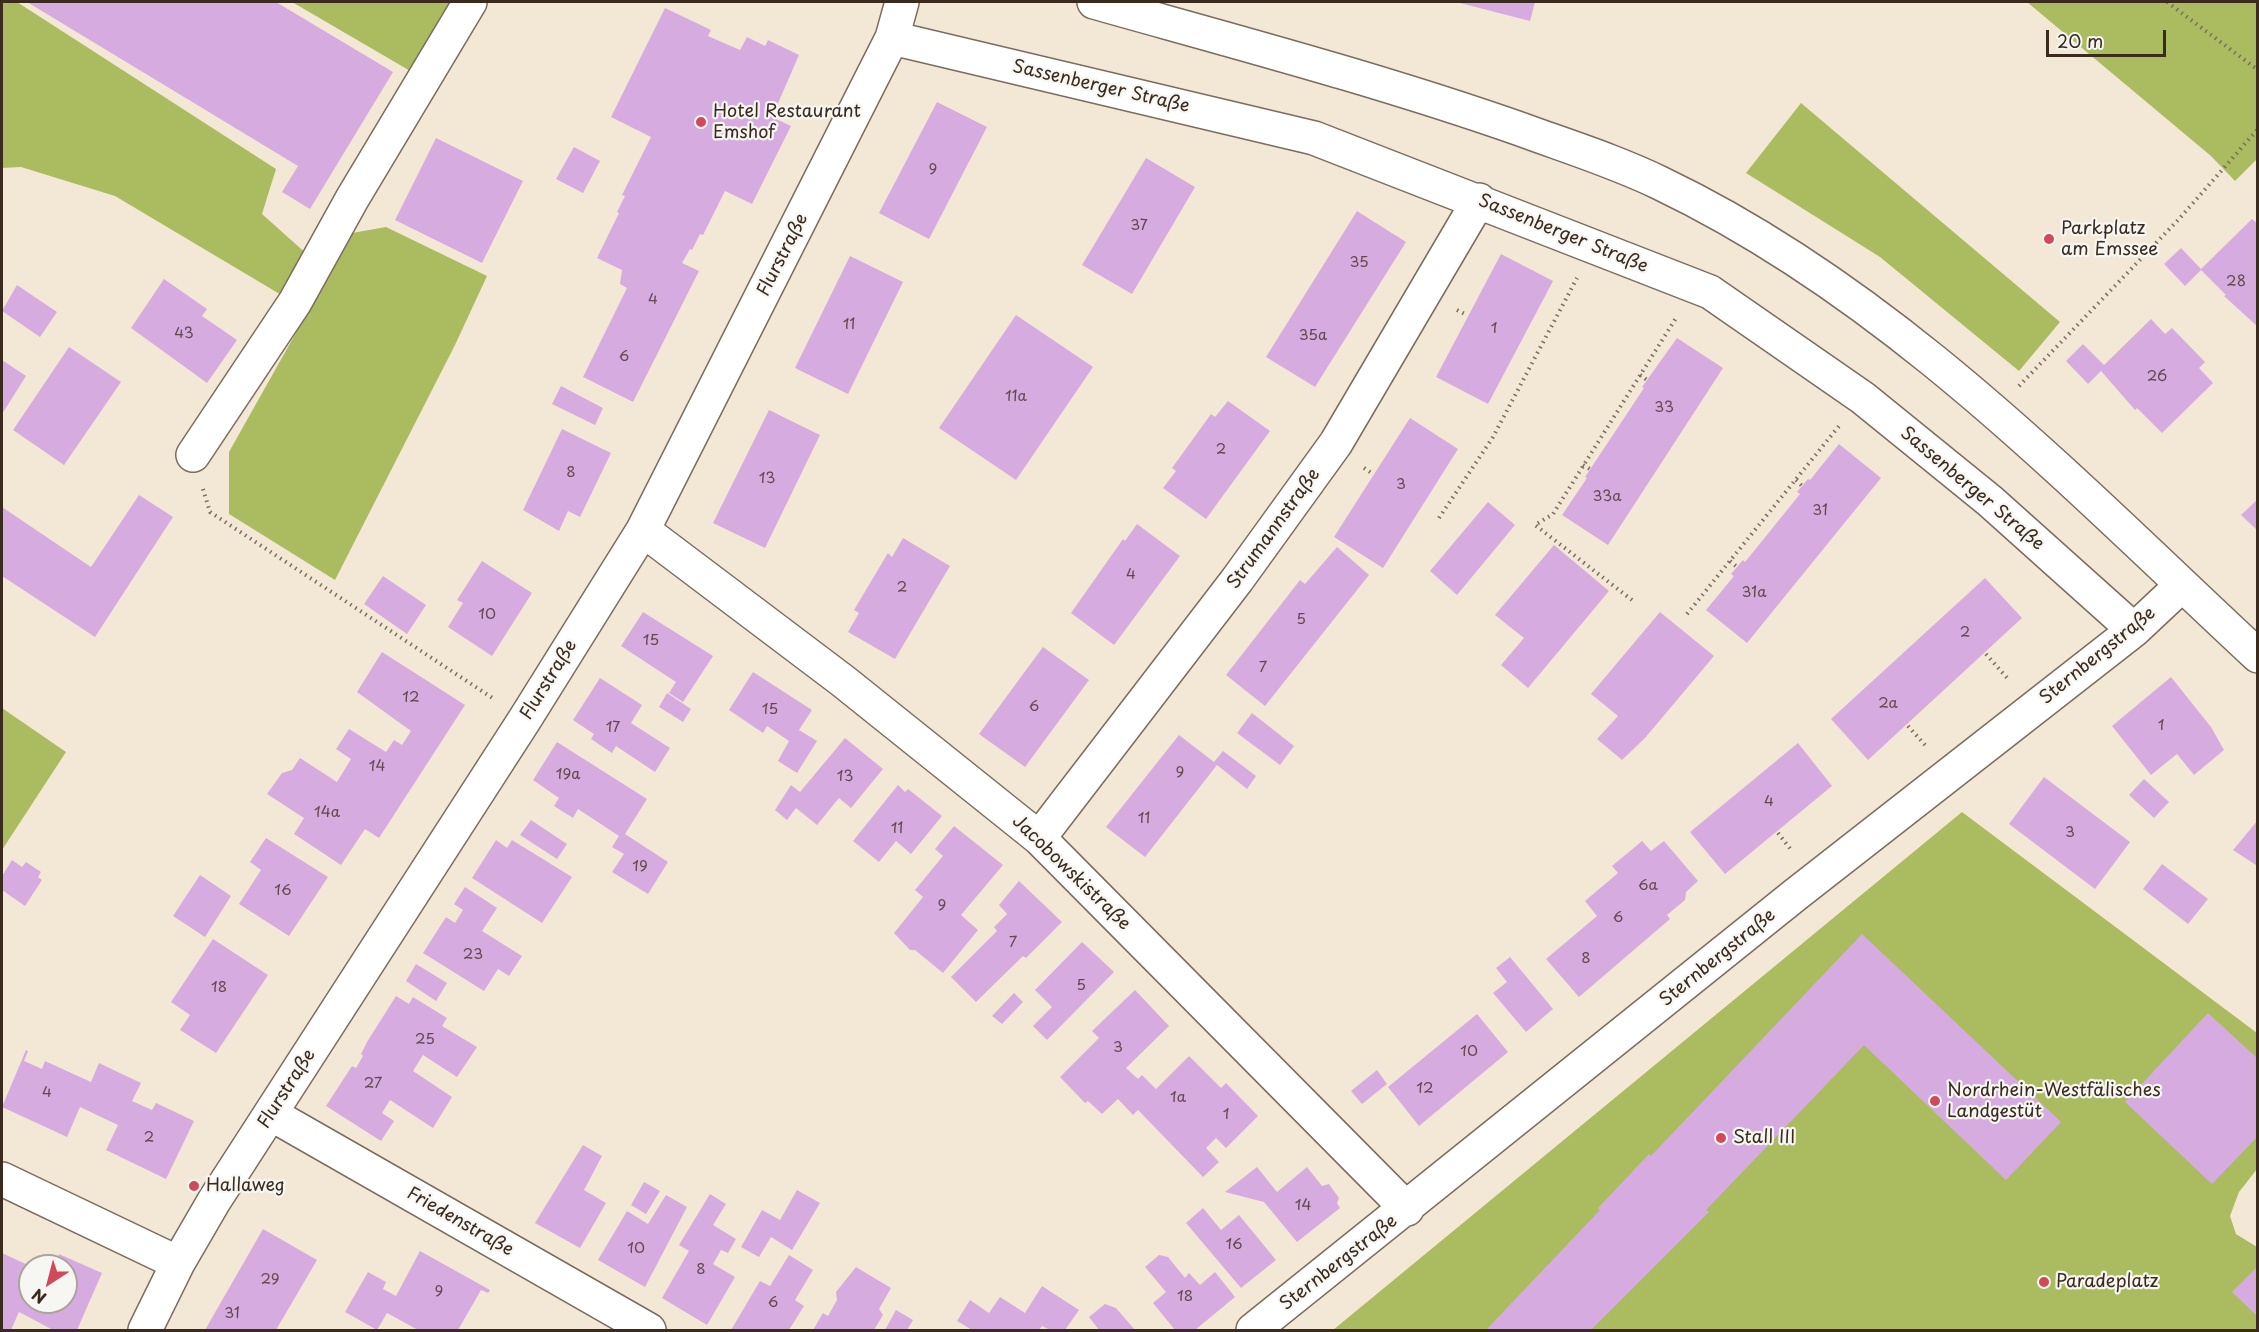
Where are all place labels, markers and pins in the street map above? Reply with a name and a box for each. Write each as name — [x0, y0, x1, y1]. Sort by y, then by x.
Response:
place label: Hotel Restaurant Emshof — [713, 101, 861, 144]
marker: Hotel Restaurant Emshof — [694, 115, 708, 129]
place label: Parkplatz am Emssee — [2061, 218, 2158, 260]
marker: Parkplatz am Emssee — [2042, 232, 2056, 246]
place label: Nordrhein-Westfälisches Landgestüt — [1947, 1080, 2161, 1122]
marker: Nordrhein-Westfälisches Landgestüt — [1928, 1094, 1942, 1108]
place label: Stall III — [1733, 1127, 1795, 1149]
marker: Stall III — [1714, 1131, 1728, 1145]
place label: Hallaweg — [206, 1175, 285, 1197]
marker: Hallaweg — [187, 1179, 201, 1193]
place label: Paradeplatz — [2056, 1271, 2158, 1293]
marker: Paradeplatz — [2037, 1275, 2051, 1289]

